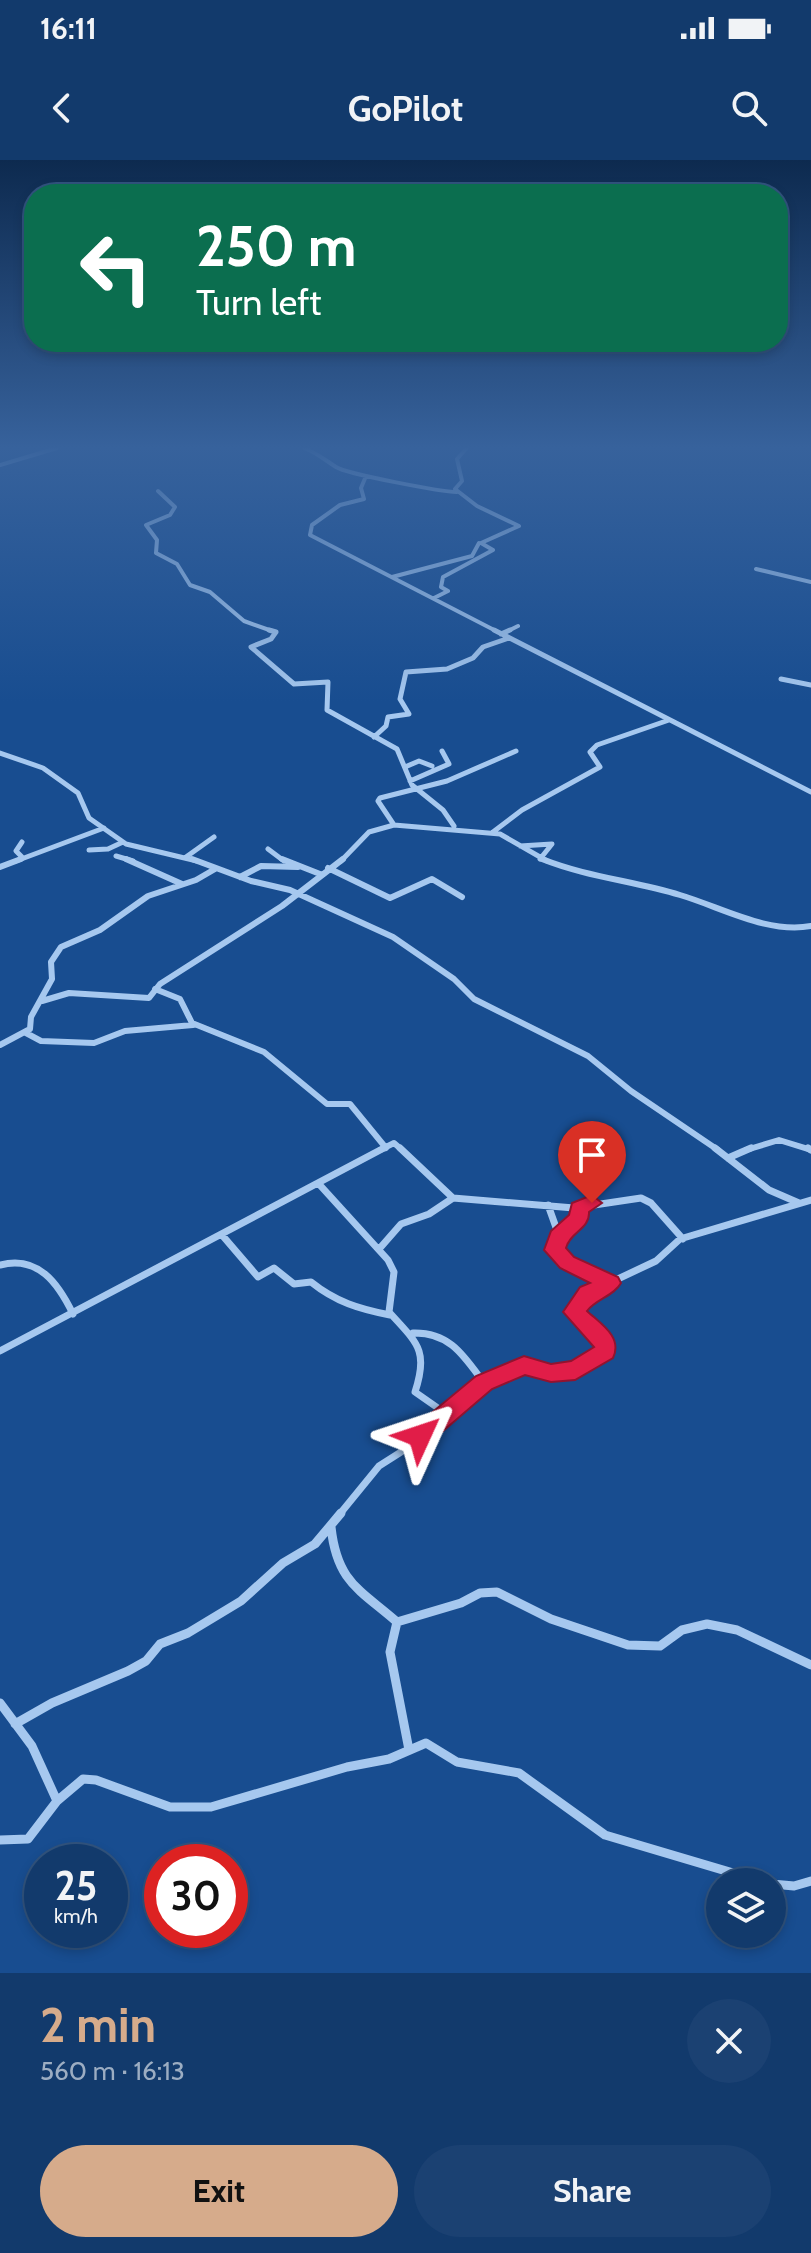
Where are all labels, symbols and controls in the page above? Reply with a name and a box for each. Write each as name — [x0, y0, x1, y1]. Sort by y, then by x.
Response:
text: 16:11 — [40, 10, 97, 47]
icon: back — [40, 86, 84, 130]
text: GoPilot — [348, 86, 463, 130]
icon: search — [727, 86, 771, 130]
text: 250 m — [196, 212, 357, 280]
icon: left — [64, 216, 168, 320]
text: Turn left — [196, 280, 321, 324]
pin — [558, 1121, 626, 1203]
icon: arrive — [570, 1133, 614, 1177]
position arrow — [378, 1394, 462, 1478]
speed limit sign: 30 — [144, 1844, 248, 1948]
text: 25 — [55, 1861, 97, 1910]
map controls — [706, 1868, 786, 1948]
button: layers — [706, 1868, 786, 1948]
text: km/h — [54, 1904, 98, 1928]
text: 2 min — [40, 1996, 156, 2054]
button: close — [687, 1999, 771, 2083]
text: 560 m · 16:13 — [40, 2055, 185, 2087]
button: Exit — [40, 2145, 398, 2237]
button: Share — [414, 2145, 771, 2237]

